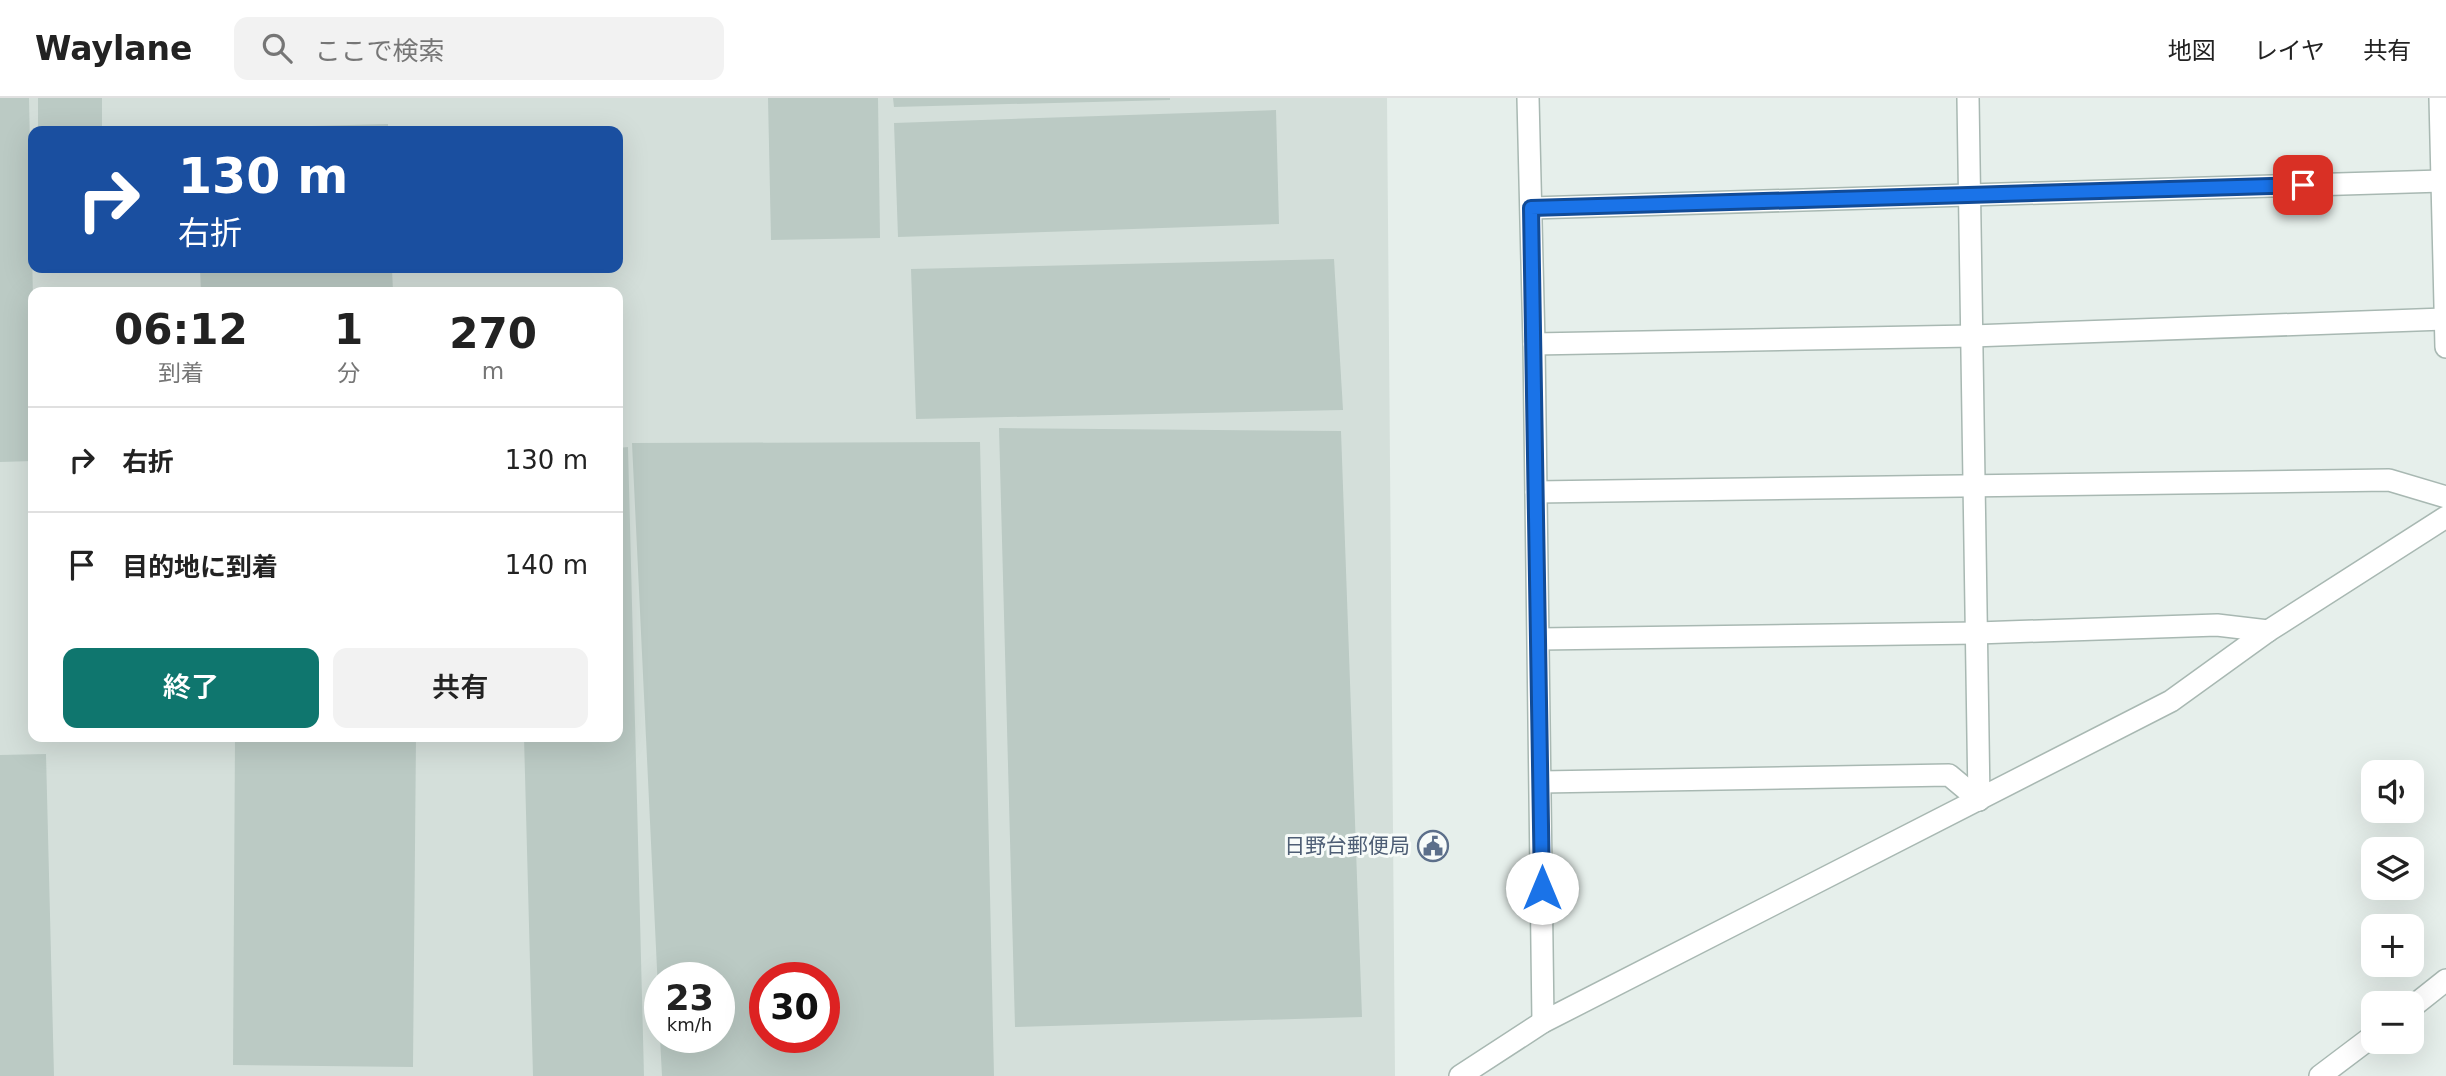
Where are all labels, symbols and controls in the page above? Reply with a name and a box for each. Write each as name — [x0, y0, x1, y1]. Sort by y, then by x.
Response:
search box — [234, 17, 724, 80]
text: Waylane — [35, 29, 192, 68]
icon: search — [258, 29, 296, 67]
text: ここで検索 — [314, 36, 444, 66]
text: 地図 — [2168, 37, 2216, 65]
text: レイヤ — [2254, 37, 2325, 65]
text: 共有 — [2363, 37, 2411, 65]
text: 130 m — [178, 148, 348, 205]
icon: right — [63, 154, 154, 245]
pin — [2273, 155, 2333, 215]
icon: arrive — [2284, 166, 2322, 204]
text: 右折 — [178, 214, 242, 252]
text: 06:12 — [114, 305, 248, 354]
text: 1 — [334, 305, 363, 354]
text: 270 — [449, 309, 537, 358]
text: m — [482, 358, 504, 384]
text: 到着 — [158, 360, 204, 386]
text: 分 — [337, 360, 360, 386]
icon: right — [63, 441, 101, 479]
text: 130 m — [505, 445, 588, 475]
text: 右折 — [122, 447, 174, 477]
icon: arrive — [63, 546, 101, 584]
text: 140 m — [505, 550, 588, 580]
text: 目的地に到着 — [122, 552, 278, 582]
button: 終了 — [63, 648, 319, 728]
button: 共有 — [333, 648, 588, 728]
map controls — [2361, 760, 2424, 1054]
button: sound — [2361, 760, 2424, 823]
public building icon: 日野台郵便局 — [1416, 829, 1450, 863]
place label: 日野台郵便局 — [1284, 834, 1410, 858]
button: layers — [2361, 837, 2424, 900]
position arrow — [1505, 851, 1579, 925]
button: + — [2361, 914, 2424, 977]
speed limit sign: 30 — [749, 962, 840, 1053]
text: 23 — [665, 978, 714, 1018]
button: − — [2361, 991, 2424, 1054]
text: km/h — [667, 1014, 712, 1035]

